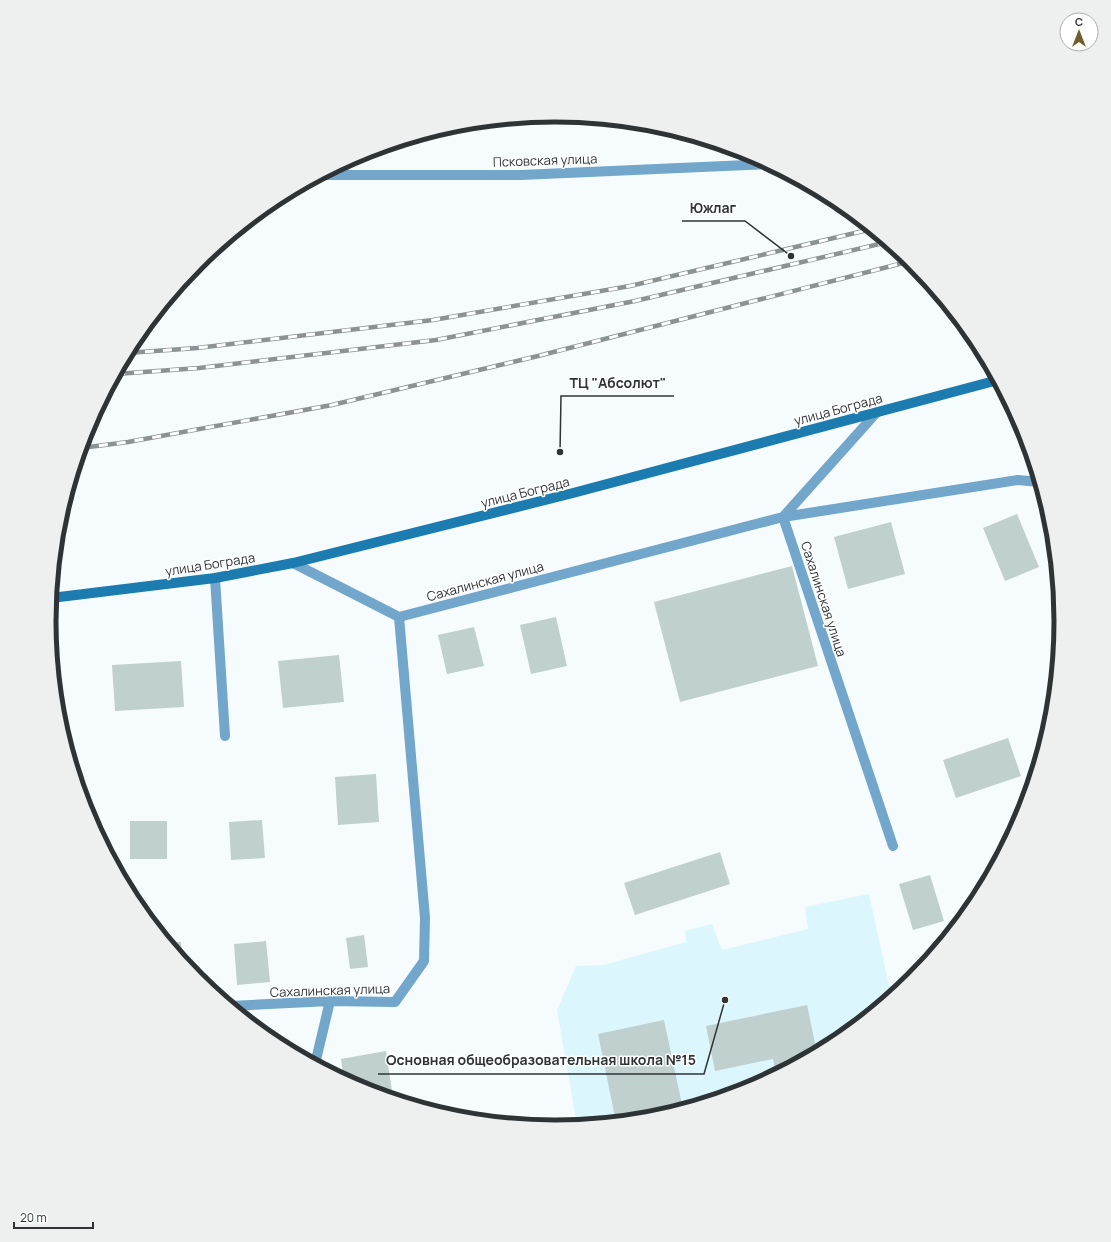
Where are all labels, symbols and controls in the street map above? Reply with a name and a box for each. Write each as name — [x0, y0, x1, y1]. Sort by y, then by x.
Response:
north arrow — [1059, 12, 1099, 52]
text: С — [1075, 14, 1083, 29]
street label: Псковская улица — [492, 149, 598, 171]
callout: Южлаг — [682, 195, 745, 221]
text: Южлаг — [690, 198, 737, 217]
callout: ТЦ "Абсолют" — [561, 370, 674, 396]
text: ТЦ "Абсолют" — [570, 373, 666, 392]
street label: улица Бограда — [792, 389, 884, 429]
street label: улица Бограда — [479, 472, 571, 512]
street label: Сахалинская улица — [797, 539, 851, 659]
street label: улица Бограда — [164, 548, 256, 580]
street label: Сахалинская улица — [425, 557, 545, 605]
street label: Сахалинская улица — [270, 979, 390, 1001]
callout: Основная общеобразовательная школа №15 — [378, 1048, 704, 1074]
text: Основная общеобразовательная школа №15 — [386, 1050, 696, 1069]
scale bar — [14, 1204, 93, 1230]
text: 20 m — [20, 1209, 47, 1226]

